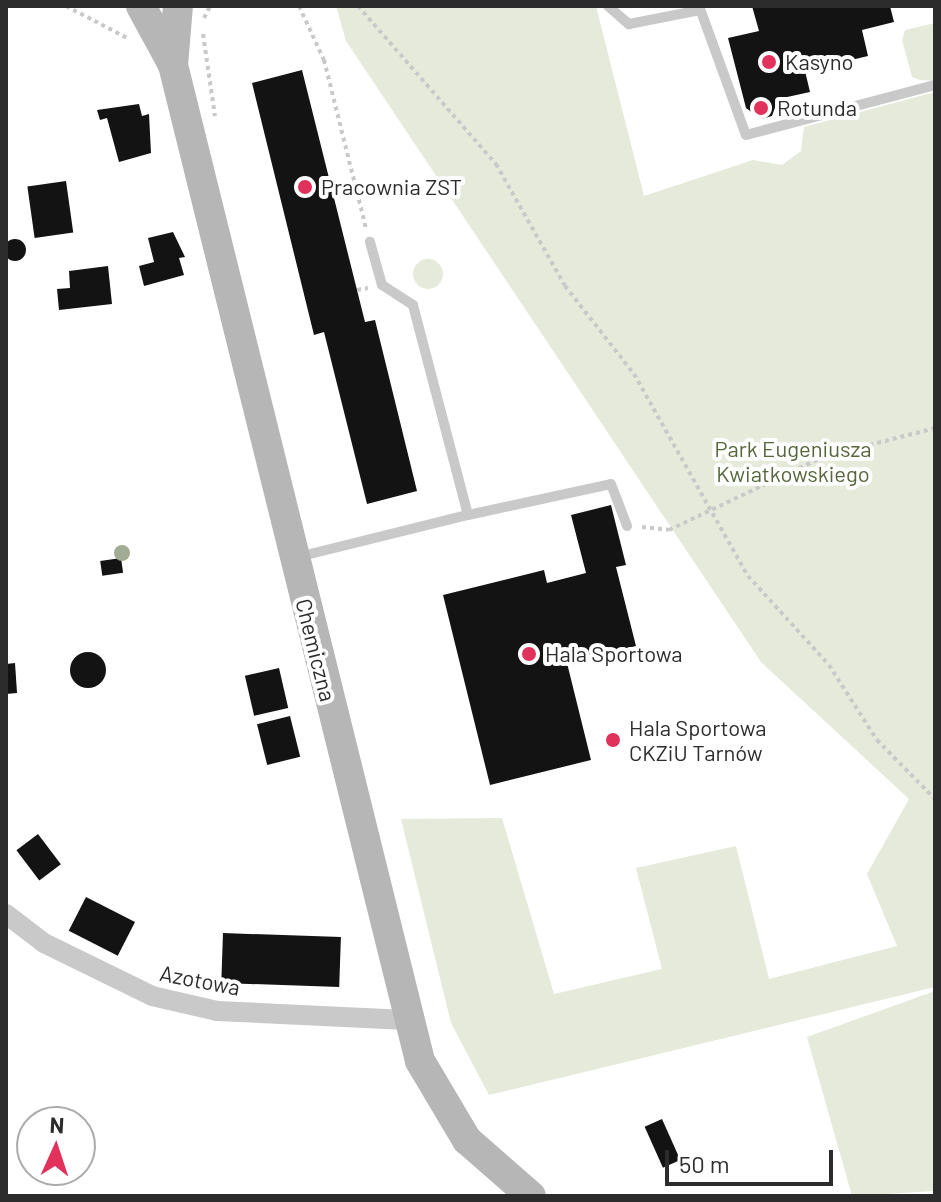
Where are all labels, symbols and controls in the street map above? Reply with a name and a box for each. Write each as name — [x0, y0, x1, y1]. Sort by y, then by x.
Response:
place label: Kasyno — [785, 49, 853, 75]
marker: Kasyno — [760, 53, 778, 71]
place label: Rotunda — [777, 95, 857, 121]
marker: Rotunda — [752, 99, 770, 117]
place label: Pracownia ZST — [321, 174, 462, 200]
marker: Pracownia ZST — [296, 178, 314, 196]
park label: Park Eugeniusza Kwiatkowskiego — [714, 435, 872, 486]
street label: Chemiczna — [290, 596, 342, 704]
place label: Hala Sportowa — [545, 641, 683, 667]
marker: Hala Sportowa — [520, 645, 538, 663]
place label: Hala Sportowa CKZiU Tarnów — [629, 714, 767, 766]
marker: Hala Sportowa CKZiU Tarnów — [604, 731, 622, 749]
street label: Azotowa — [158, 959, 242, 1001]
north arrow — [16, 1106, 96, 1186]
text: N — [49, 1111, 65, 1137]
scale bar — [669, 1134, 837, 1184]
text: 50 m — [679, 1149, 730, 1178]

